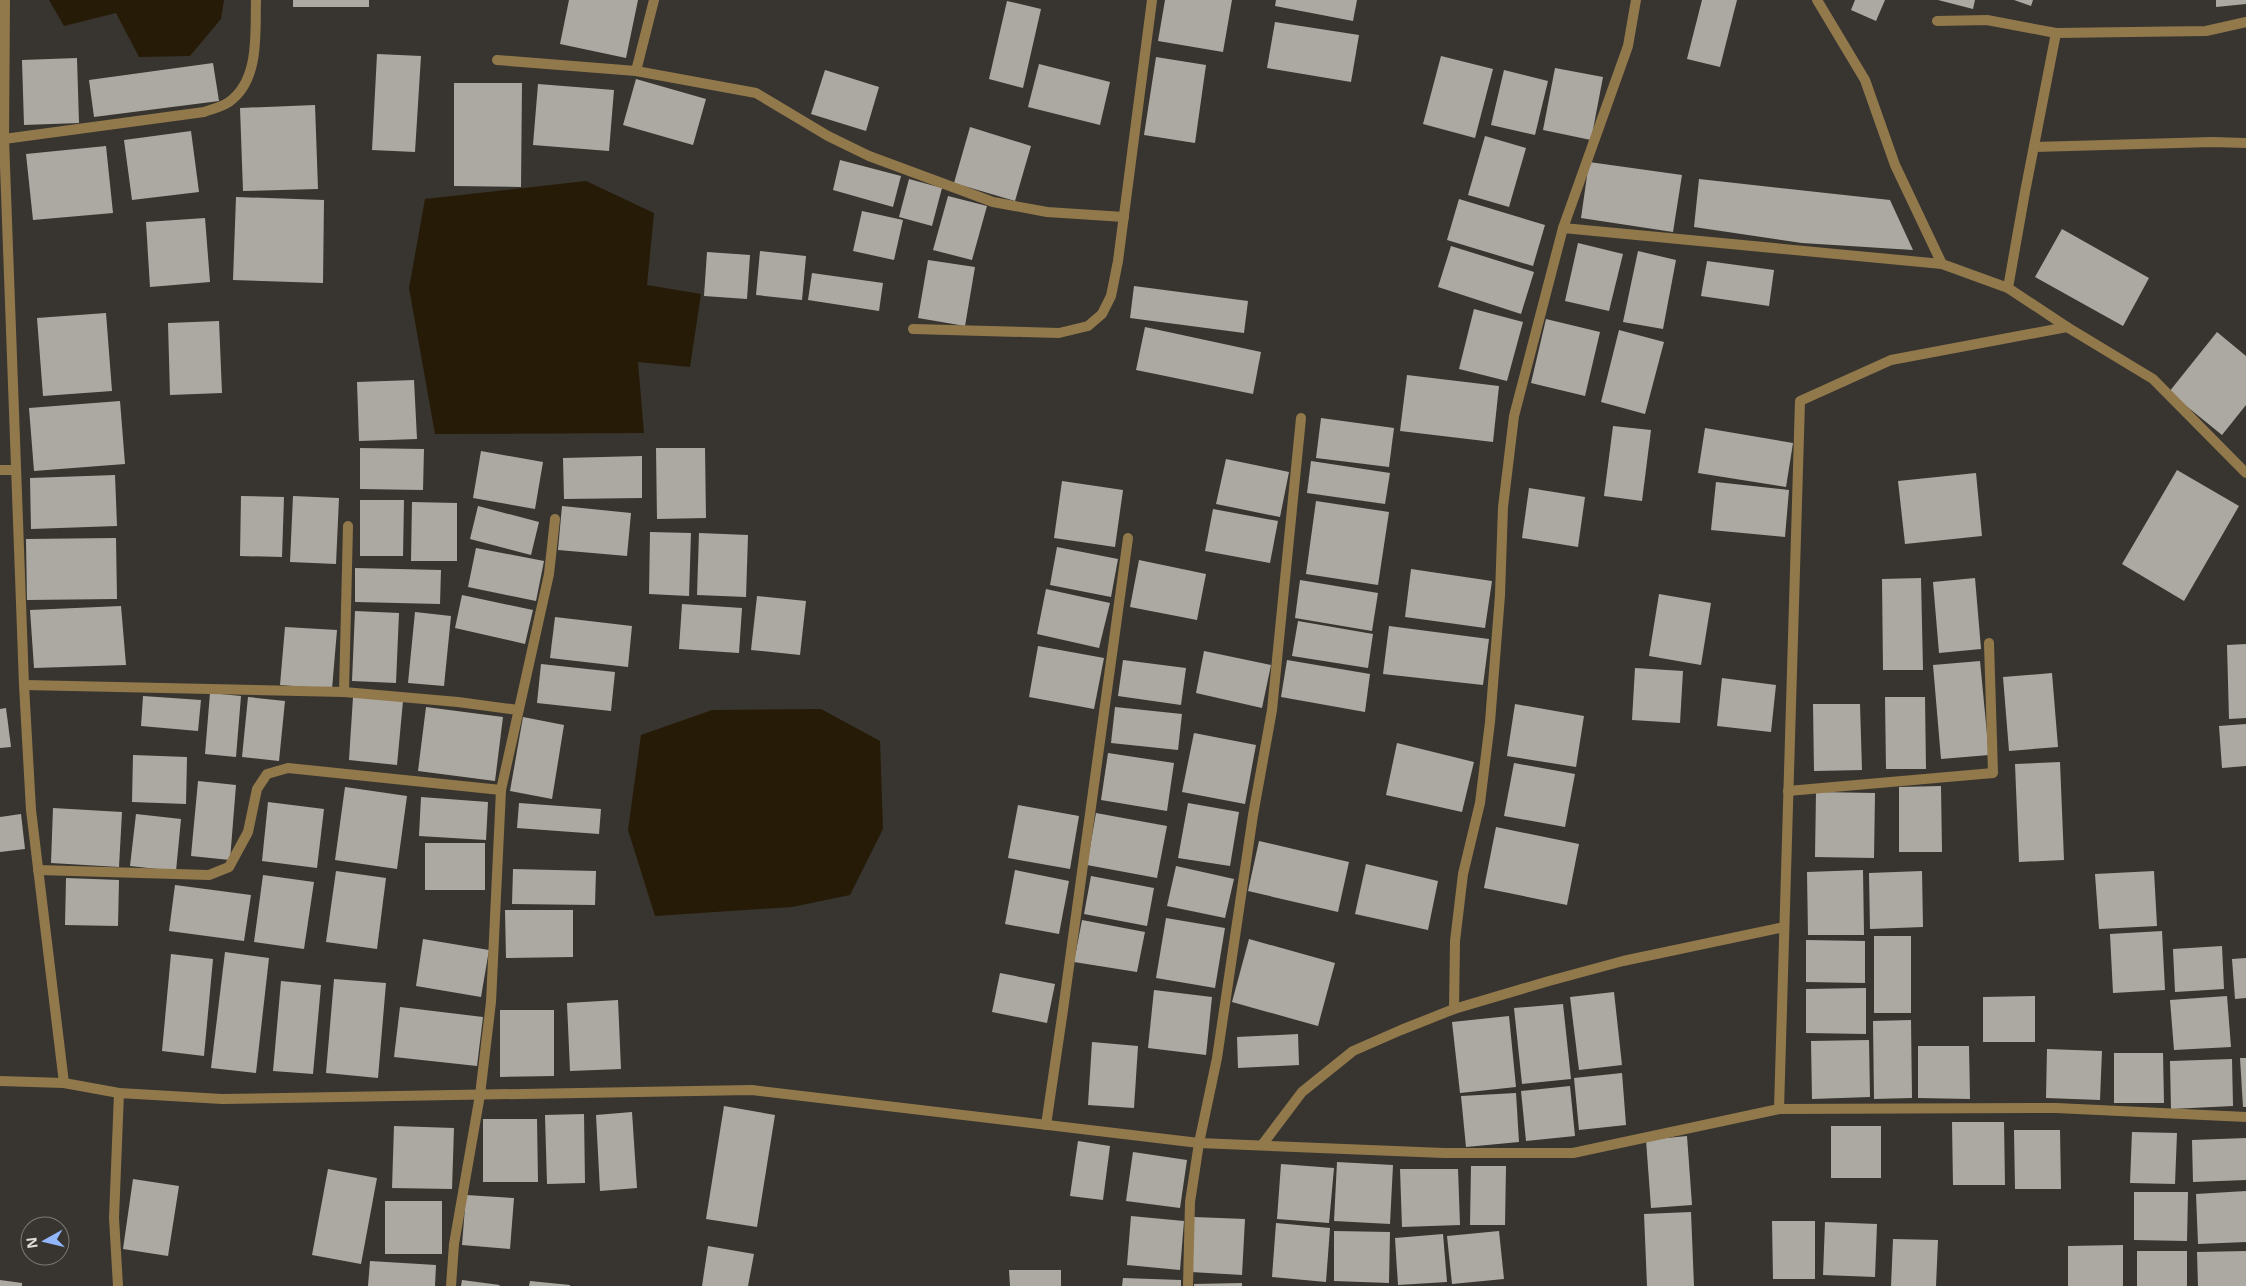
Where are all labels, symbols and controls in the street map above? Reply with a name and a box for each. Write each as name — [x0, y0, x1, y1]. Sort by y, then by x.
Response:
north arrow — [20, 1216, 70, 1266]
text: N — [21, 1236, 42, 1250]

